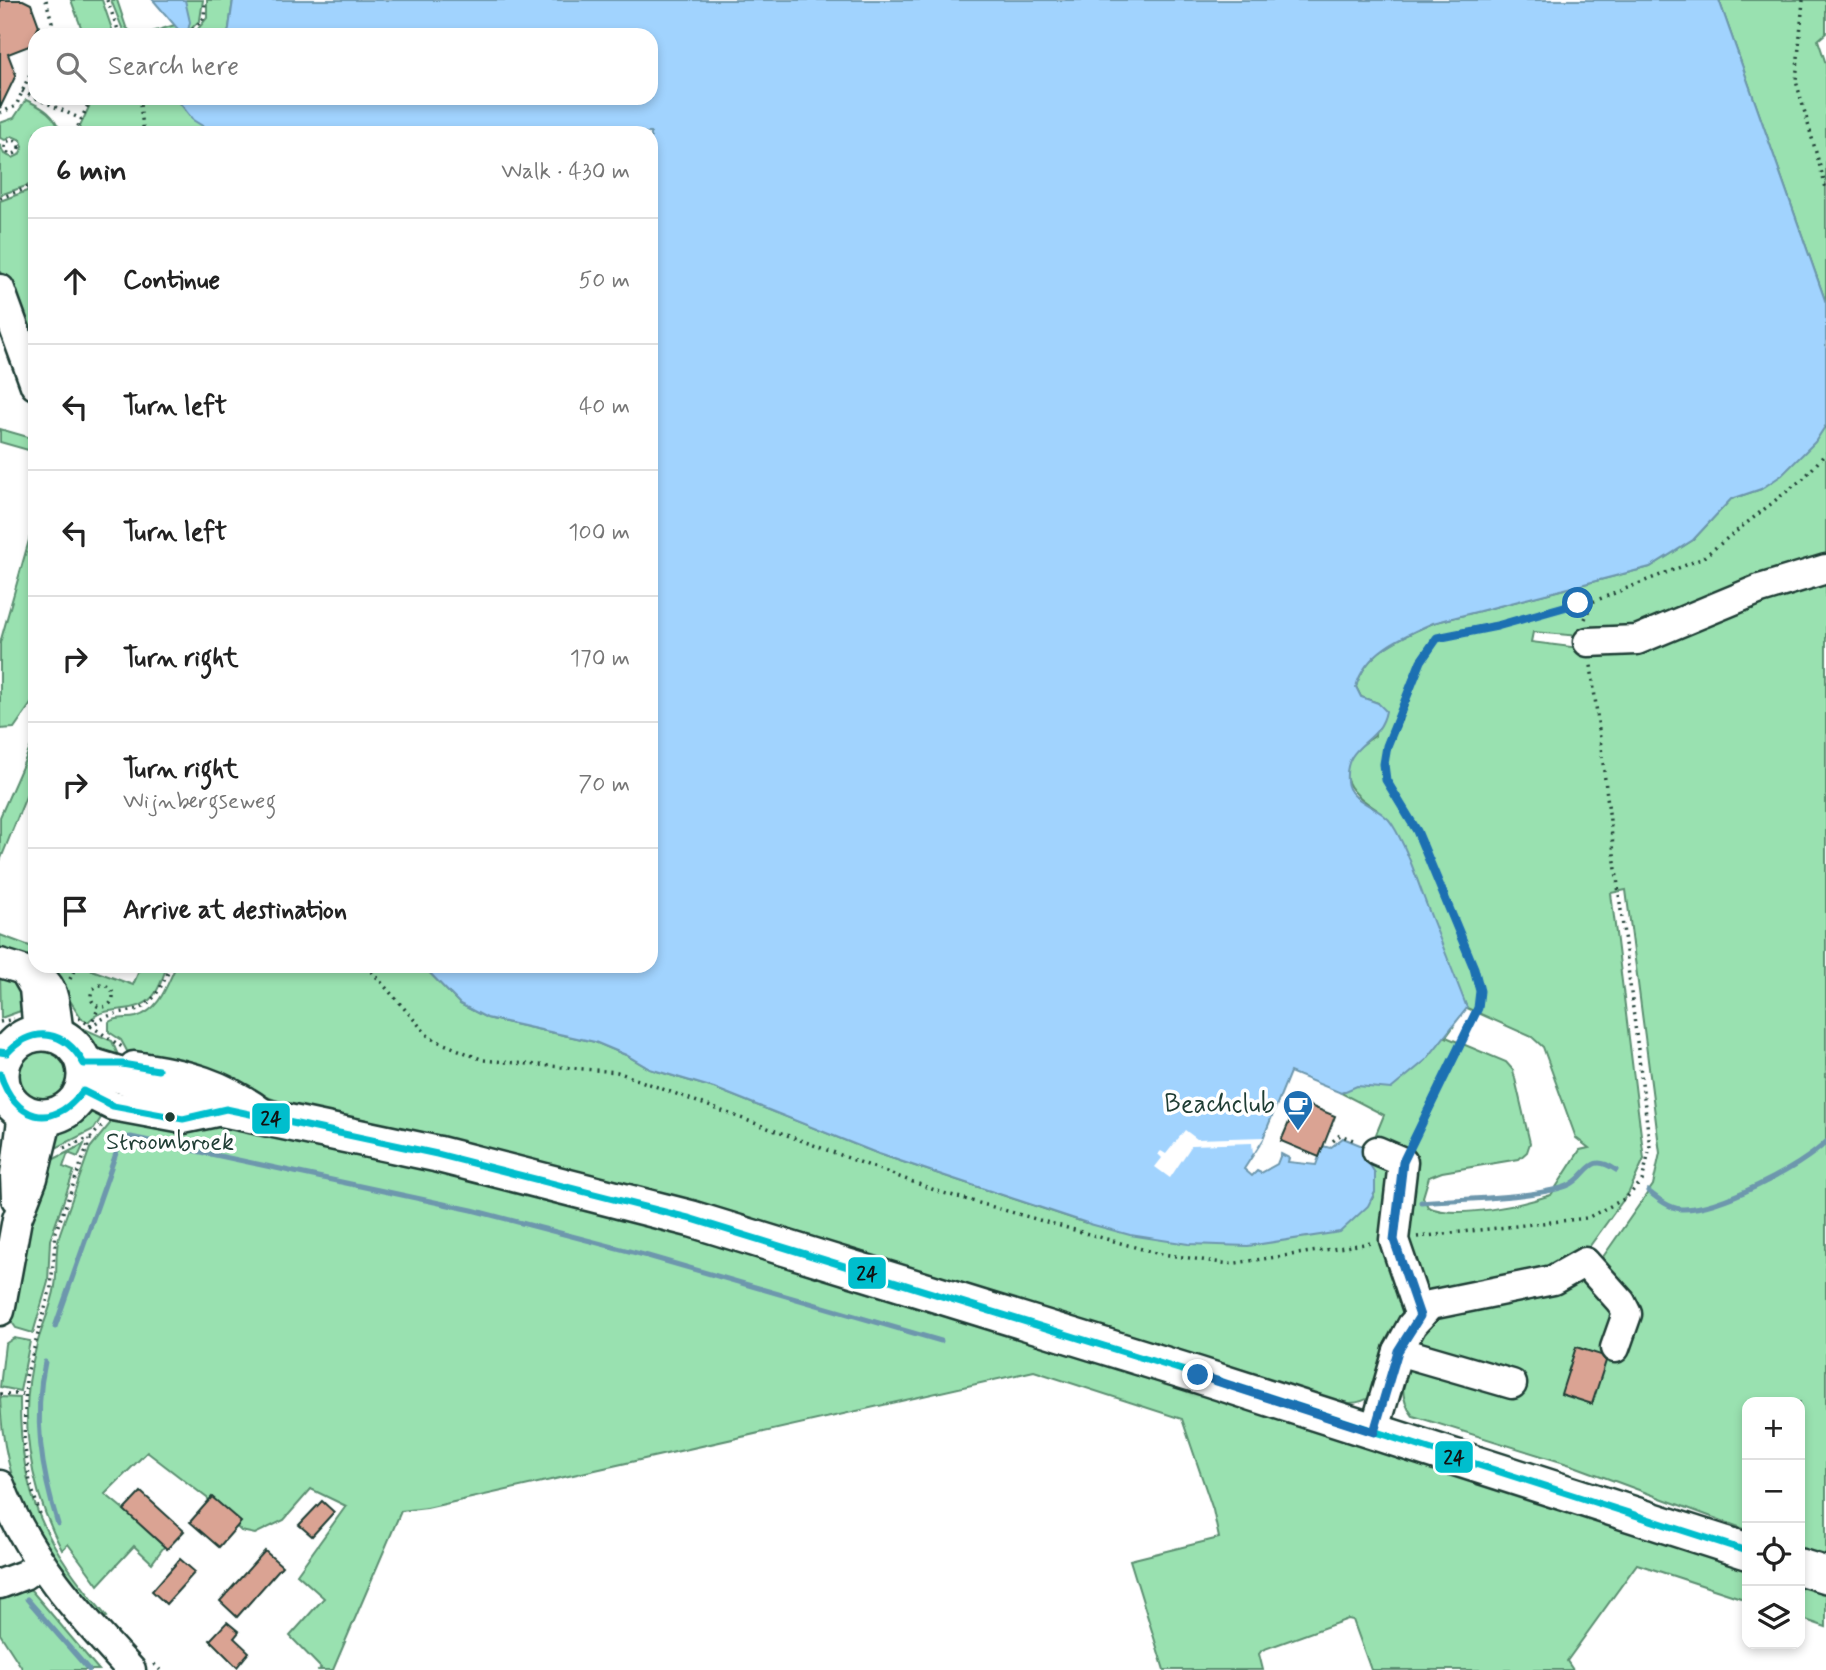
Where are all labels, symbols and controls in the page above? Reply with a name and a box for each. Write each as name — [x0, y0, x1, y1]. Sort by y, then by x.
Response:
search box — [28, 28, 658, 105]
icon: search — [52, 48, 90, 86]
text: Search here — [108, 50, 239, 84]
text: 6 min — [56, 152, 127, 191]
text: Walk · 430 m — [501, 157, 630, 187]
icon: ahead — [56, 262, 94, 300]
text: Continue — [123, 264, 220, 298]
text: 50 m — [579, 266, 630, 296]
icon: left — [56, 388, 94, 426]
text: Turn left — [123, 390, 227, 424]
text: 40 m — [579, 392, 630, 422]
icon: left — [56, 514, 94, 552]
text: Turn left — [123, 516, 227, 550]
text: 100 m — [568, 518, 630, 548]
route start — [1562, 587, 1593, 618]
icon: right — [56, 640, 94, 678]
text: Turn right — [123, 642, 239, 676]
text: 170 m — [570, 644, 630, 674]
text: Turn right — [123, 753, 239, 787]
icon: right — [56, 766, 94, 804]
text: 70 m — [578, 770, 630, 800]
text: Wijnbergseweg — [123, 787, 276, 817]
icon: arrive — [56, 892, 94, 930]
text: Arrive at destination — [123, 894, 347, 928]
place label: Beachclub — [1164, 1088, 1275, 1122]
cafe icon: Beachclub — [1281, 1088, 1315, 1132]
line badge: 24 — [251, 1102, 291, 1135]
text: 24 — [261, 1107, 282, 1132]
marker: Stroombroek — [163, 1110, 177, 1124]
place label: Stroombroek — [106, 1127, 234, 1158]
line badge: 24 — [847, 1256, 887, 1290]
text: 24 — [857, 1262, 878, 1287]
route end — [1182, 1359, 1213, 1390]
map controls — [1742, 1397, 1805, 1649]
button: + — [1742, 1397, 1805, 1460]
line badge: 24 — [1434, 1440, 1474, 1474]
text: 24 — [1444, 1446, 1465, 1471]
button: − — [1742, 1460, 1805, 1523]
button: locate — [1742, 1523, 1805, 1586]
button: layers — [1742, 1586, 1805, 1649]

